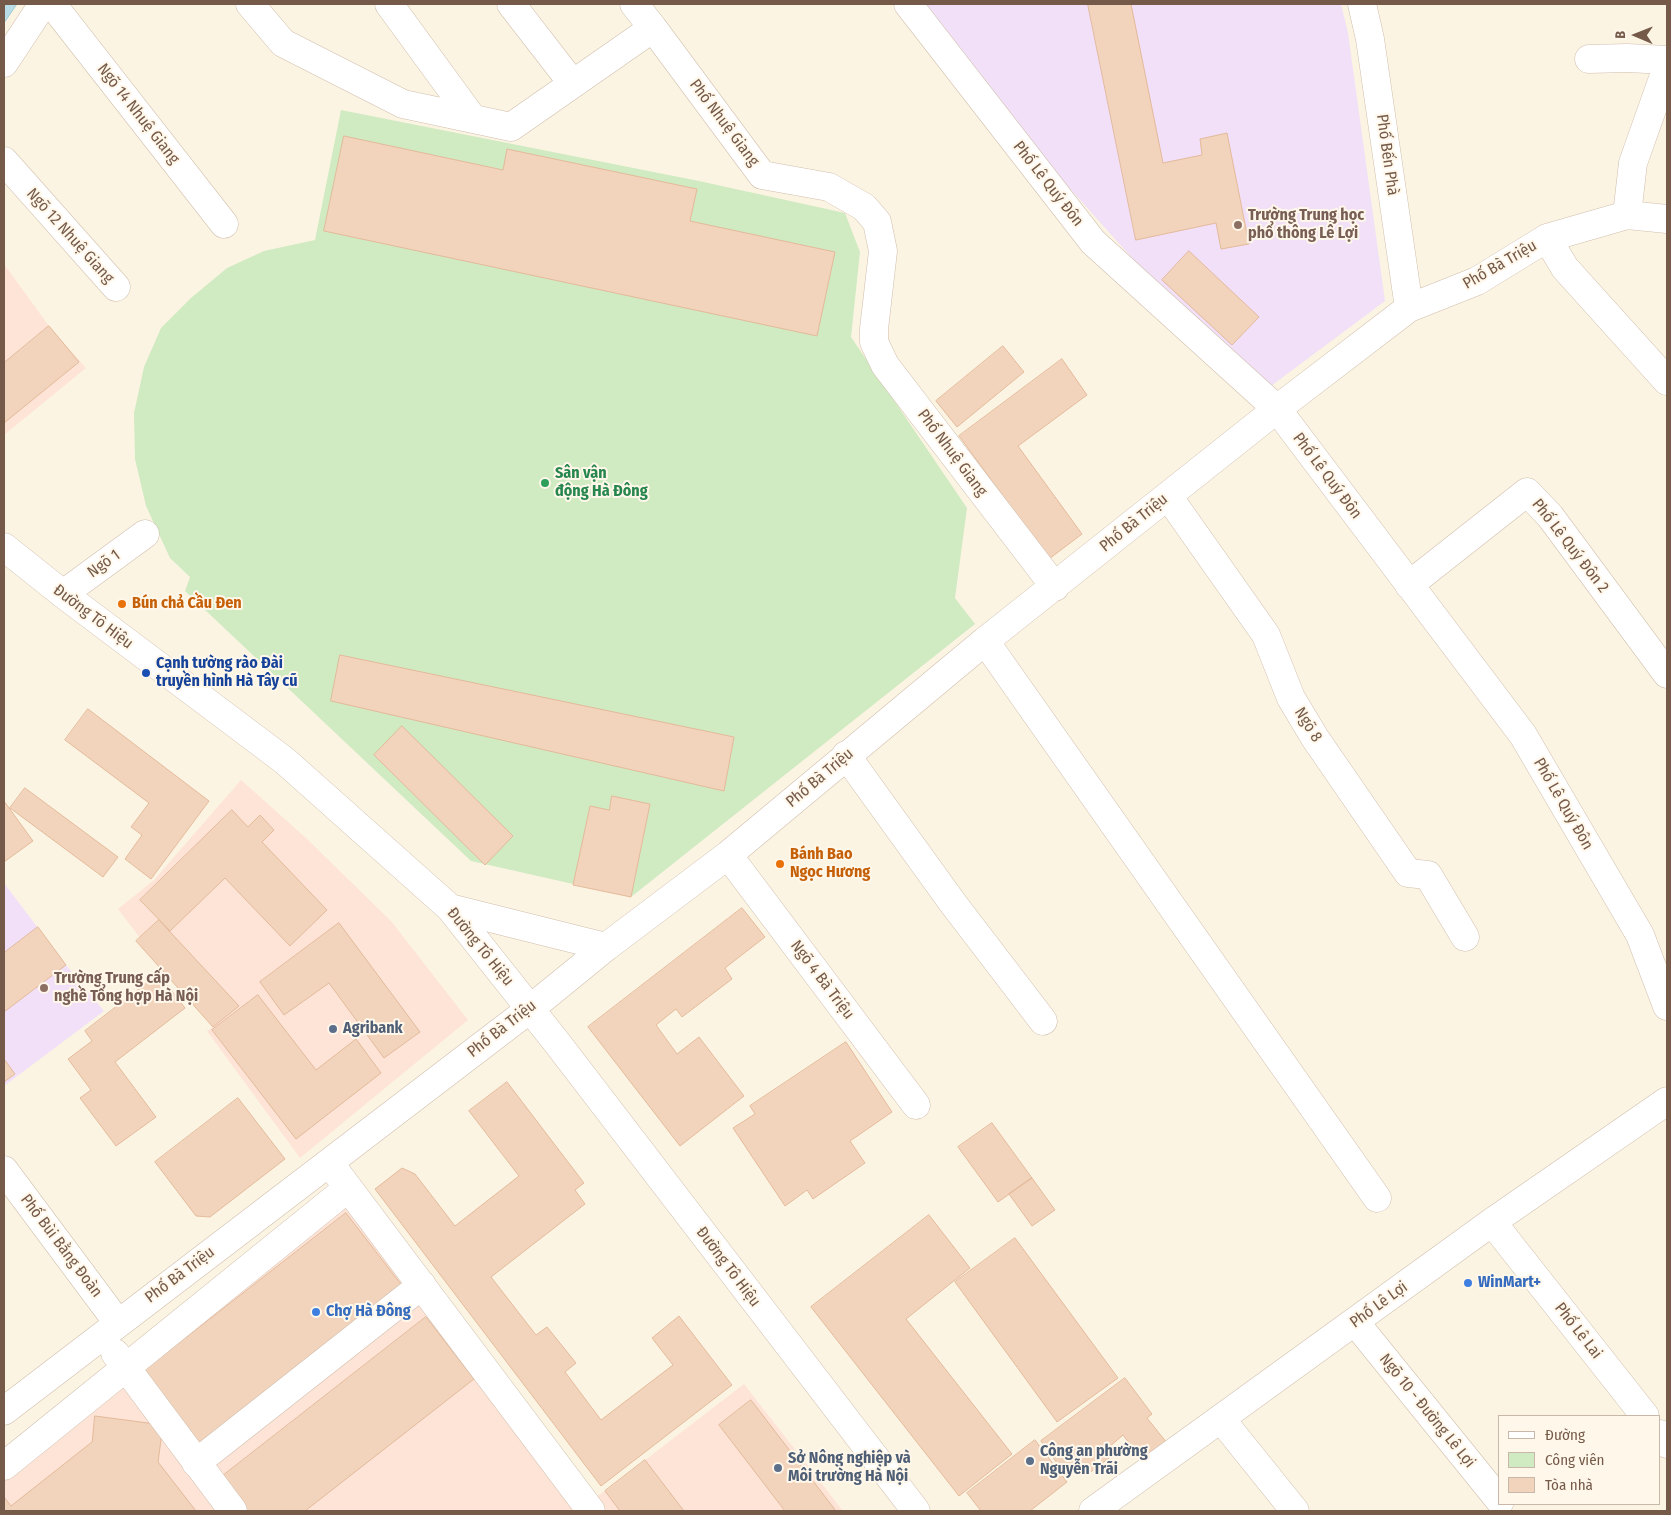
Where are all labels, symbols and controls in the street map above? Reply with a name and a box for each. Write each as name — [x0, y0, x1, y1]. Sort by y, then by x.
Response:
north arrow — [1611, 10, 1661, 60]
text: B — [1612, 31, 1629, 39]
street label: Ngõ 14 Nhuệ Giang — [93, 60, 183, 168]
street label: Phố Nhuệ Giang — [685, 76, 763, 170]
street label: Phố Bến Phà — [1372, 113, 1402, 197]
street label: Phố Lê Quý Đôn — [1009, 138, 1087, 230]
street label: Ngõ 12 Nhuệ Giang — [22, 184, 118, 288]
place label: Trường Trung học phổ thông Lê Lợi — [1248, 206, 1364, 244]
marker: Trường Trung học phổ thông Lê Lợi — [1232, 219, 1244, 231]
street label: Phố Bà Triệu — [1460, 236, 1540, 294]
street label: Phố Nhuệ Giang — [913, 406, 991, 500]
street label: Phố Lê Quý Đôn — [1288, 429, 1366, 523]
place label: Sân vận động Hà Đông — [555, 464, 648, 502]
marker: Sân vận động Hà Đông — [539, 477, 551, 489]
street label: Phố Bà Triệu — [1096, 490, 1172, 556]
street label: Phố Lê Quý Đôn 2 — [1527, 495, 1613, 597]
street label: Ngõ 1 — [84, 546, 124, 582]
street label: Đường Tô Hiệu — [49, 581, 137, 653]
place label: Bún chả Cầu Đen — [132, 594, 242, 614]
marker: Bún chả Cầu Đen — [116, 598, 128, 610]
place label: Cạnh tường rào Đài truyền hình Hà Tây cũ — [156, 654, 297, 692]
marker: Cạnh tường rào Đài truyền hình Hà Tây cũ — [140, 667, 152, 679]
street label: Ngõ 8 — [1290, 704, 1326, 746]
street label: Phố Bà Triệu — [782, 744, 858, 812]
street label: Phố Lê Quý Đôn — [1529, 755, 1597, 853]
place label: Bánh Bao Ngọc Hương — [790, 845, 870, 883]
marker: Bánh Bao Ngọc Hương — [774, 858, 786, 870]
street label: Đường Tô Hiệu — [443, 904, 517, 990]
street label: Ngõ 4 Bà Triệu — [786, 937, 858, 1023]
place label: Trường Trung cấp nghề Tổng hợp Hà Nội — [54, 969, 198, 1007]
marker: Trường Trung cấp nghề Tổng hợp Hà Nội — [38, 982, 50, 994]
street label: Phố Bà Triệu — [464, 996, 540, 1062]
place label: Agribank — [343, 1019, 403, 1039]
marker: Agribank — [327, 1023, 339, 1035]
street label: Phố Bùi Bằng Đoàn — [16, 1191, 106, 1301]
street label: Đường Tô Hiệu — [692, 1223, 764, 1311]
street label: Phố Bà Triệu — [142, 1243, 218, 1307]
place label: WinMart+ — [1478, 1273, 1541, 1293]
marker: WinMart+ — [1462, 1277, 1474, 1289]
street label: Phố Lê Lợi — [1346, 1278, 1412, 1332]
street label: Phố Lê Lai — [1550, 1299, 1606, 1363]
place label: Chợ Hà Đông — [326, 1302, 411, 1322]
marker: Chợ Hà Đông — [310, 1306, 322, 1318]
street label: Ngõ 10 - Đường Lê Lợi — [1375, 1350, 1479, 1472]
legend — [1498, 1415, 1661, 1505]
text: Đường — [1545, 1426, 1585, 1444]
place label: Công an phường Nguyễn Trãi — [1040, 1442, 1148, 1480]
place label: Sở Nông nghiệp và Môi trường Hà Nội — [788, 1449, 911, 1487]
text: Công viên — [1545, 1451, 1604, 1469]
marker: Công an phường Nguyễn Trãi — [1024, 1455, 1036, 1467]
marker: Sở Nông nghiệp và Môi trường Hà Nội — [772, 1462, 784, 1474]
text: Tòa nhà — [1545, 1476, 1593, 1494]

